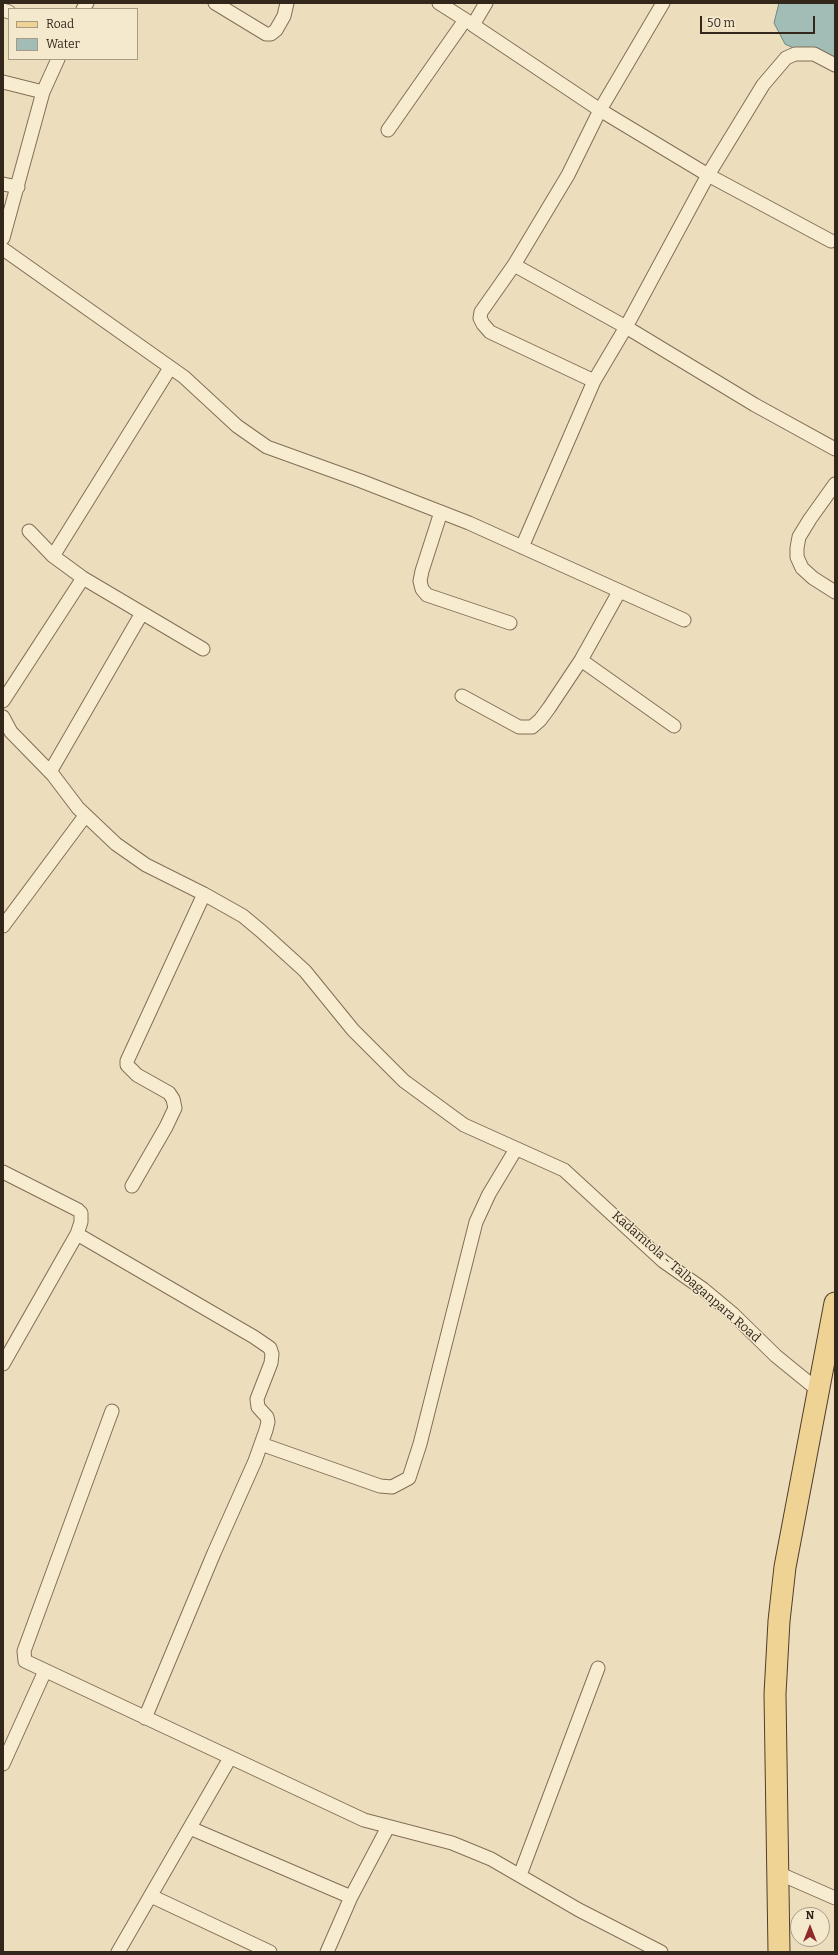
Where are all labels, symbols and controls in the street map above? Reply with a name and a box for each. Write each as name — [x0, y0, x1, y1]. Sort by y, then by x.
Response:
legend — [8, 8, 138, 60]
scale bar — [702, 8, 817, 34]
text: 50 m — [707, 16, 735, 30]
text: Road — [46, 17, 74, 31]
text: Water — [46, 37, 80, 51]
street label: Kadamtola - Talbaganpara Road — [608, 1208, 764, 1346]
north arrow — [790, 1907, 830, 1947]
text: N — [806, 1909, 814, 1922]

